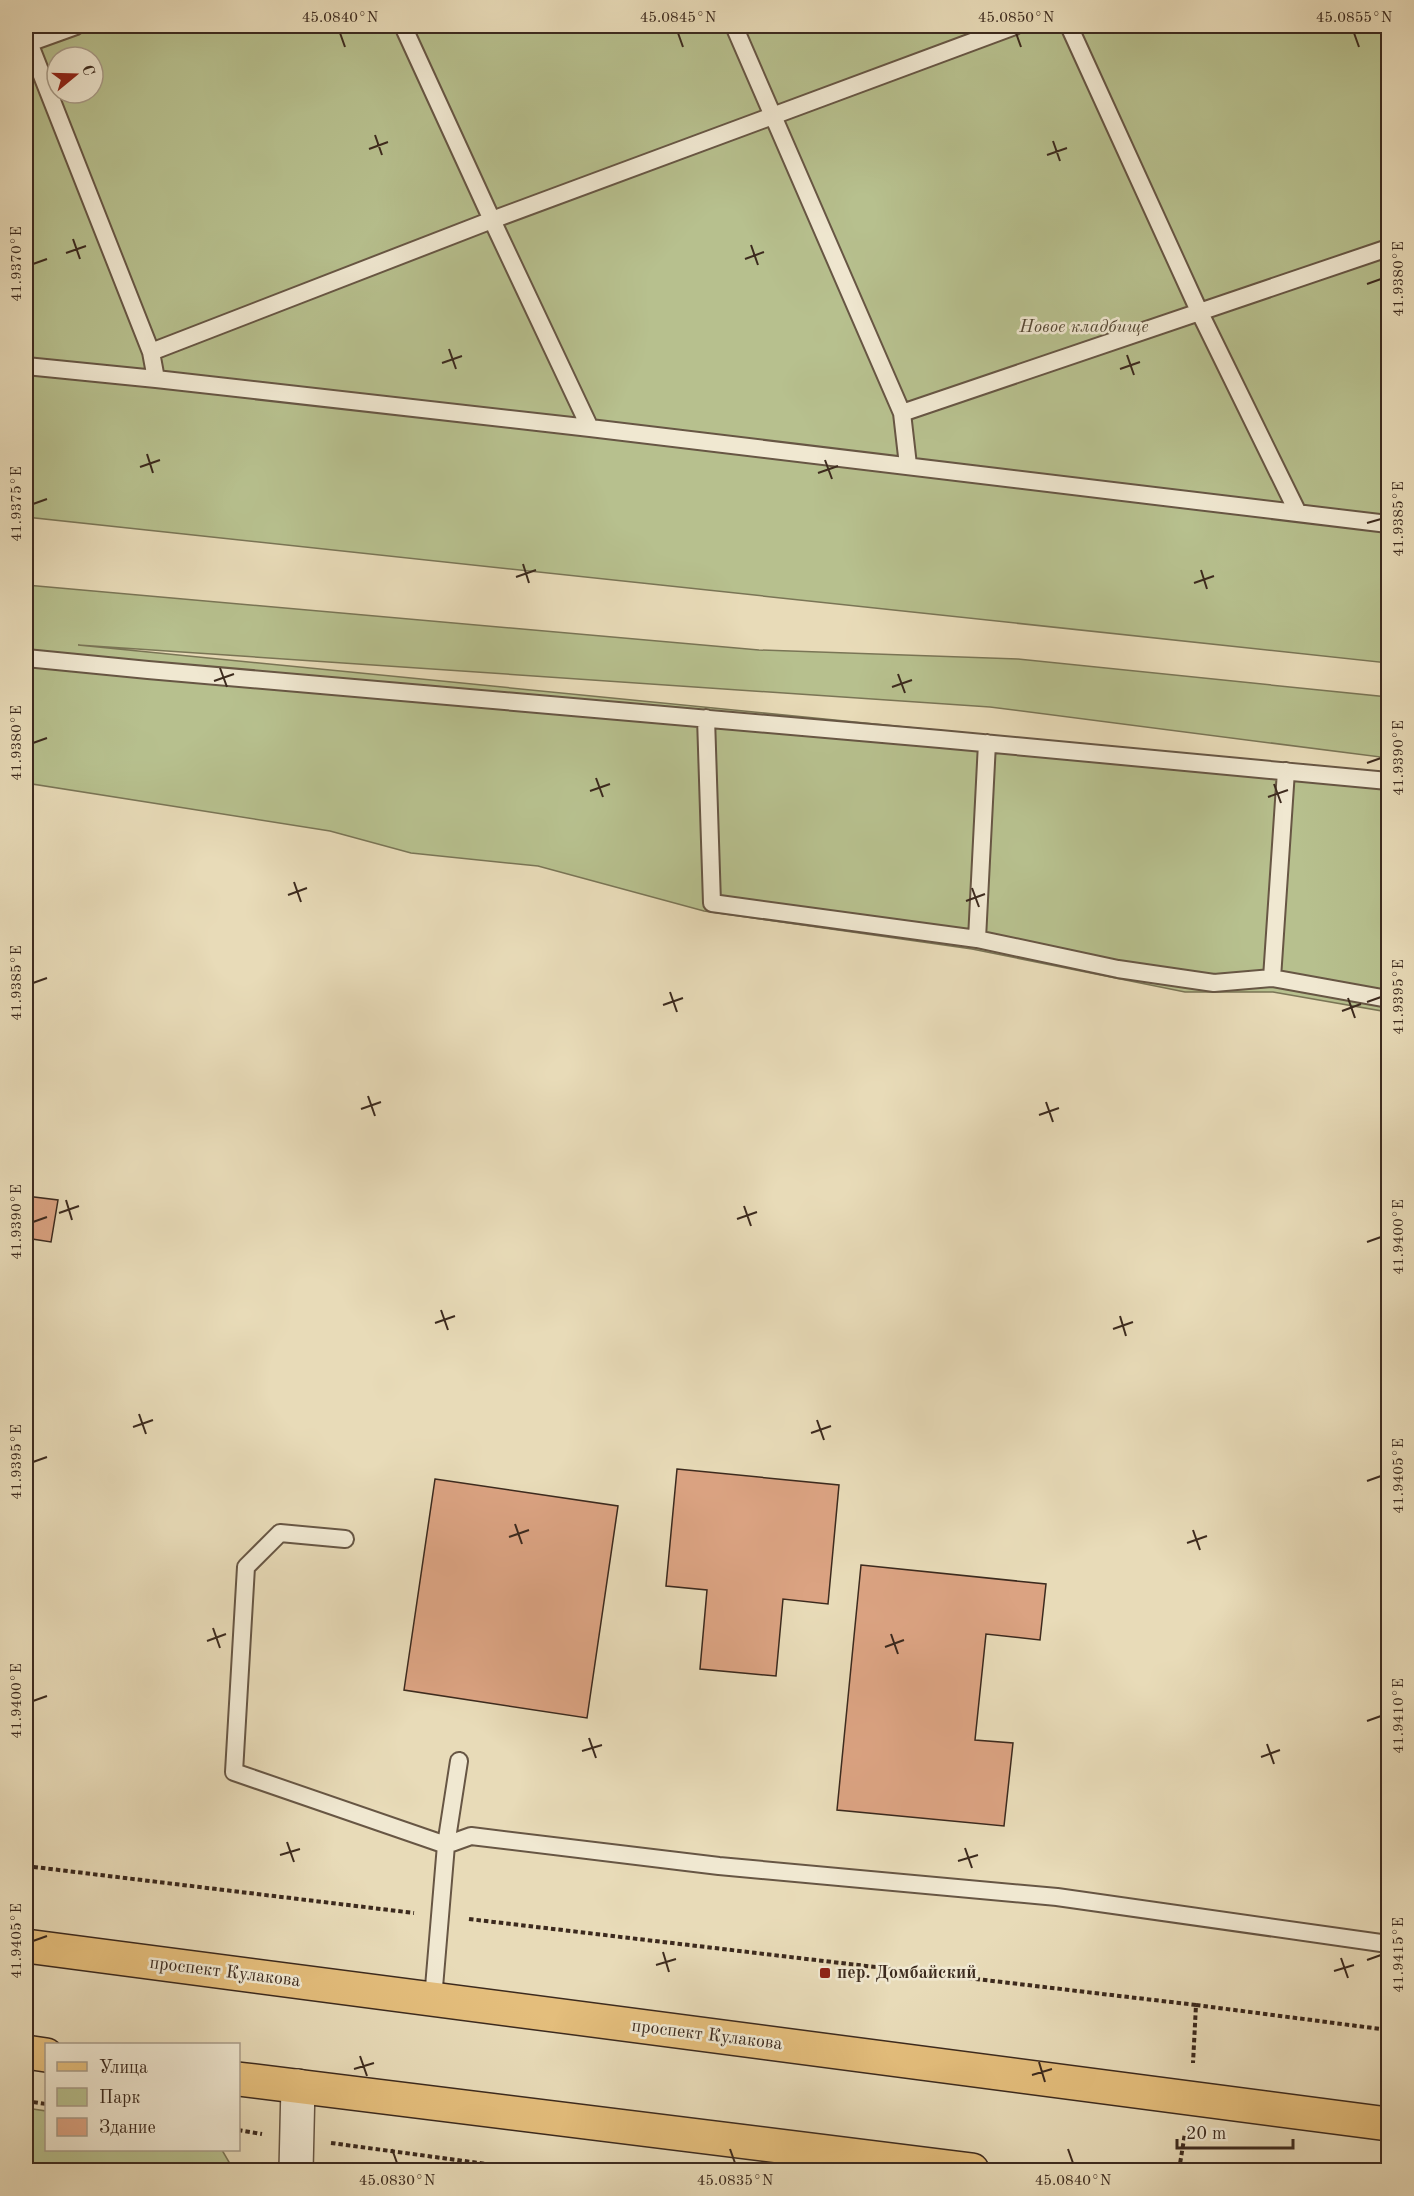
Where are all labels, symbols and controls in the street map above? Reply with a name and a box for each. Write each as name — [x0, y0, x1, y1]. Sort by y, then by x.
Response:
text: 45.0840°N — [302, 11, 379, 26]
text: 45.0845°N — [640, 11, 717, 26]
text: 45.0850°N — [978, 11, 1055, 26]
text: 45.0855°N — [1316, 11, 1393, 26]
north arrow — [45, 45, 105, 105]
text: С — [78, 63, 97, 78]
text: 41.9370°E — [10, 226, 25, 302]
text: 41.9380°E — [1392, 241, 1407, 317]
park label: Новое кладбище — [1018, 318, 1149, 336]
text: 41.9375°E — [10, 466, 25, 542]
text: 41.9385°E — [1392, 481, 1407, 557]
text: 41.9380°E — [10, 705, 25, 781]
text: 41.9390°E — [1392, 720, 1407, 796]
text: 41.9385°E — [10, 945, 25, 1021]
text: 41.9395°E — [1392, 959, 1407, 1035]
text: 41.9390°E — [10, 1184, 25, 1260]
text: 41.9400°E — [1392, 1199, 1407, 1275]
text: 41.9395°E — [10, 1424, 25, 1500]
text: 41.9405°E — [1392, 1438, 1407, 1514]
text: 41.9400°E — [10, 1663, 25, 1739]
text: 41.9410°E — [1392, 1678, 1407, 1754]
text: 41.9405°E — [10, 1903, 25, 1979]
text: 41.9415°E — [1392, 1917, 1407, 1993]
street label: проспект Кулакова — [149, 1954, 302, 1990]
place label: пер. Домбайский — [837, 1964, 977, 1982]
marker: пер. Домбайский — [818, 1966, 832, 1980]
street label: проспект Кулакова — [631, 2017, 784, 2053]
legend — [45, 2043, 240, 2151]
text: Улица — [99, 2059, 148, 2077]
text: Парк — [99, 2089, 140, 2107]
scale bar — [1177, 2112, 1292, 2150]
text: Здание — [99, 2119, 156, 2137]
text: 20 m — [1186, 2125, 1226, 2143]
text: 45.0830°N — [359, 2174, 436, 2189]
text: 45.0835°N — [697, 2174, 774, 2189]
text: 45.0840°N — [1035, 2174, 1112, 2189]

